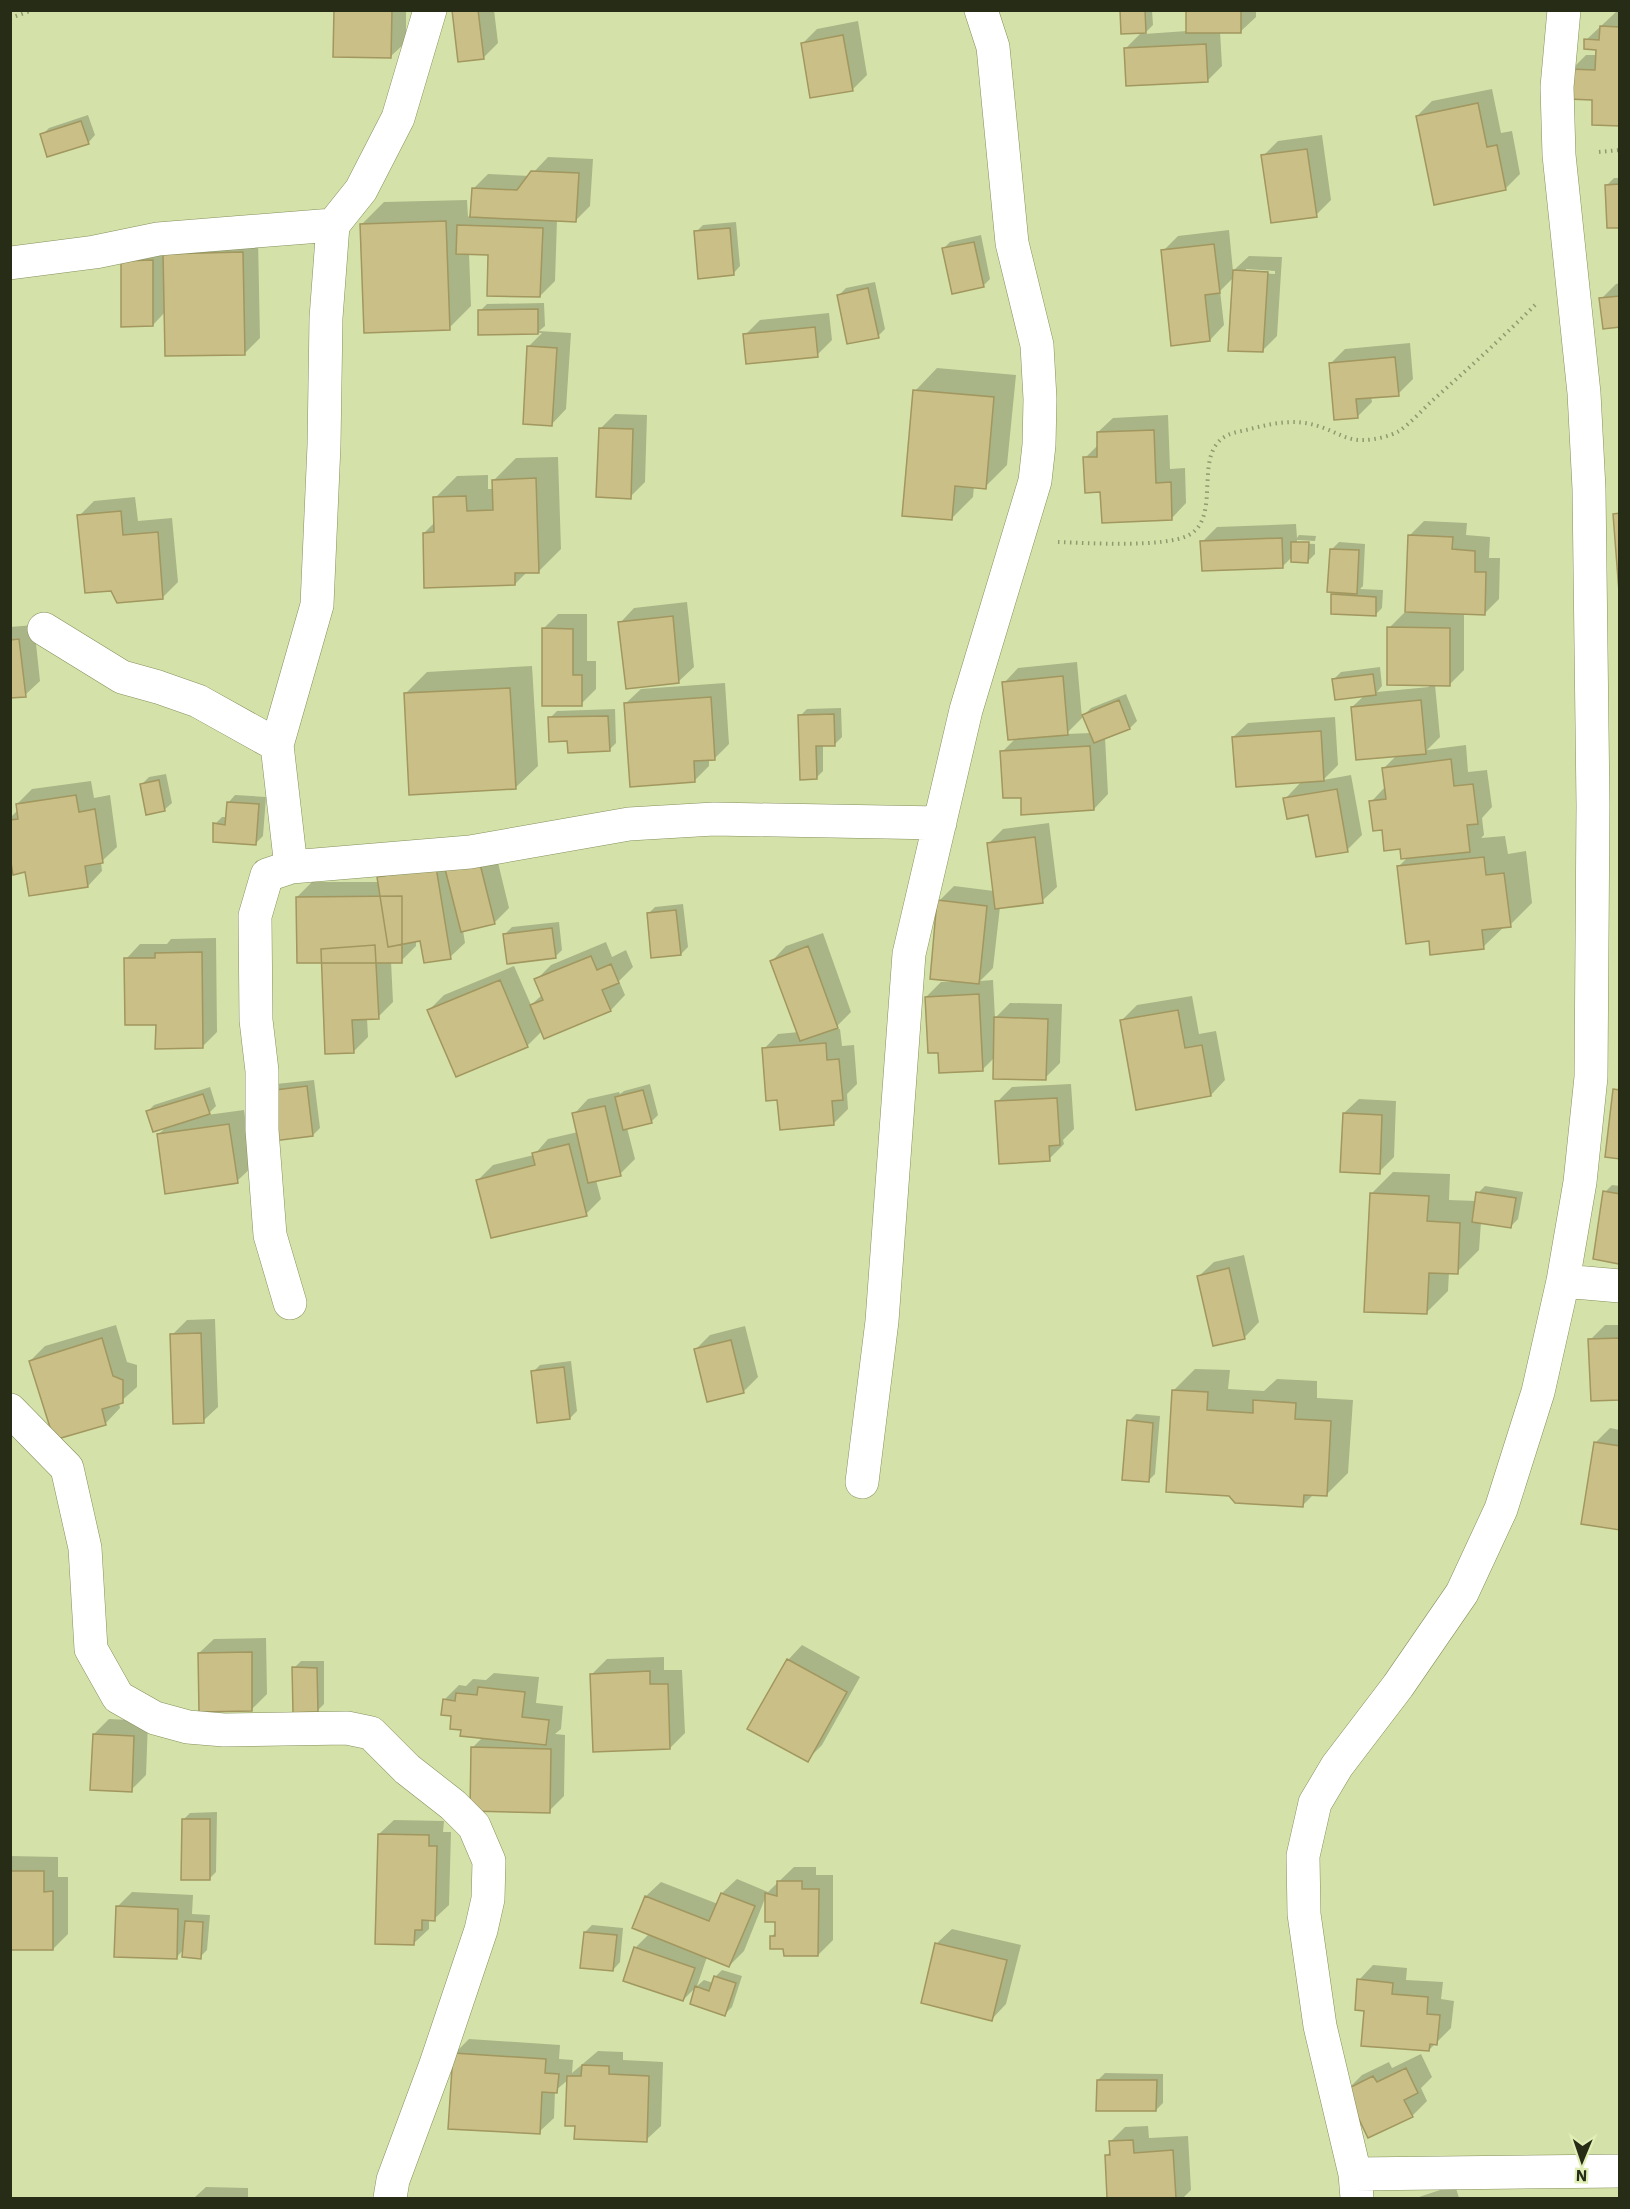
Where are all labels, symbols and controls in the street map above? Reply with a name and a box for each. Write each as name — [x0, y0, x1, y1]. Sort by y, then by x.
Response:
north arrow — [1552, 2131, 1612, 2191]
text: N — [1575, 2166, 1588, 2186]

